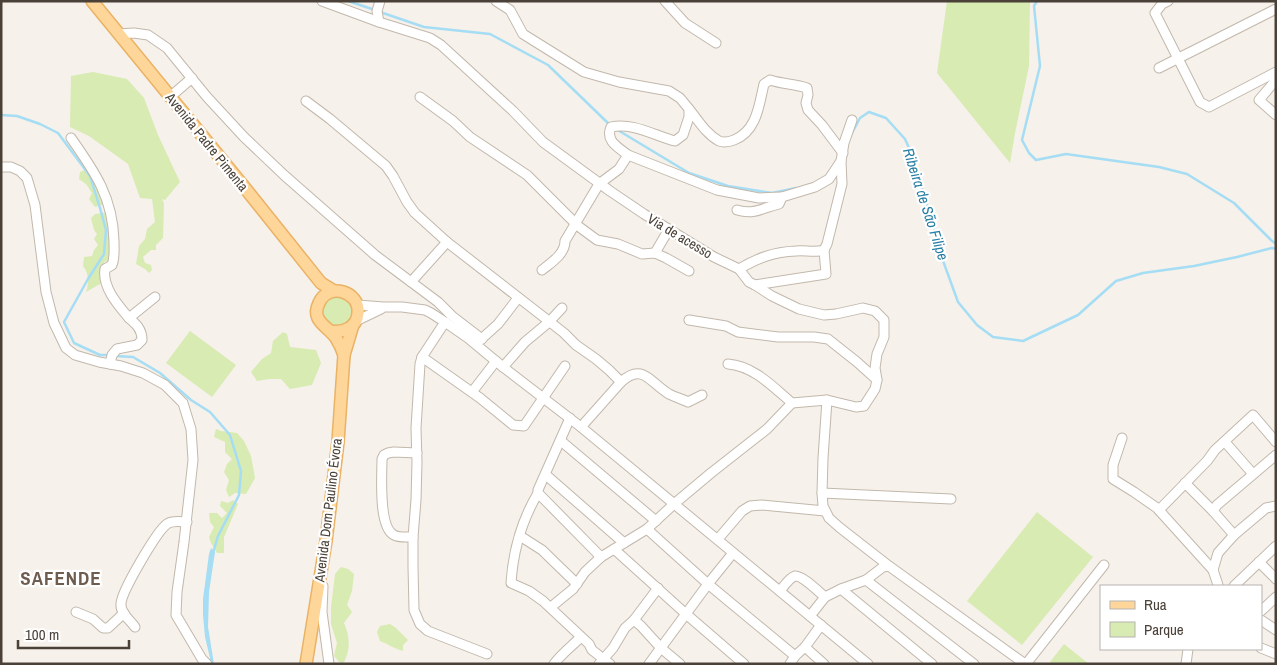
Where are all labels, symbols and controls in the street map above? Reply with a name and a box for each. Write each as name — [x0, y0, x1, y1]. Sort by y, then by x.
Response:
street label: Avenida Padre Pimenta — [161, 88, 253, 195]
water label: Ribeira de São Filipe — [898, 145, 954, 263]
street label: Via de acesso — [644, 210, 716, 262]
street label: Avenida Dom Paulino Évora — [310, 437, 346, 584]
district label: SAFENDE — [20, 565, 102, 591]
legend — [1100, 585, 1262, 650]
text: Rua — [1144, 594, 1167, 615]
scale bar — [18, 618, 129, 650]
text: Parque — [1144, 619, 1184, 640]
text: 100 m — [25, 624, 59, 645]

